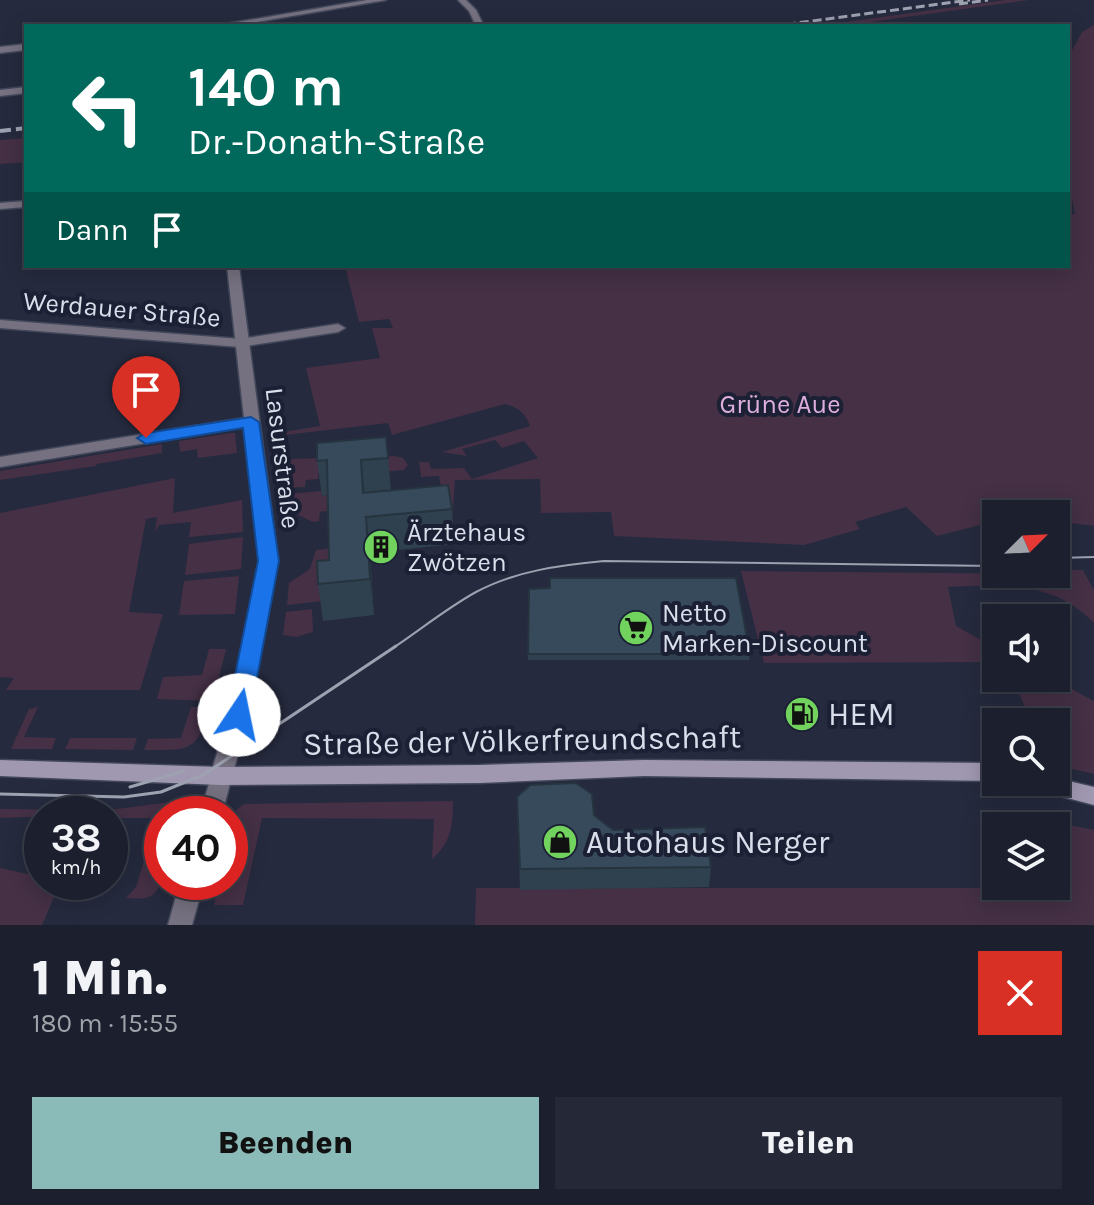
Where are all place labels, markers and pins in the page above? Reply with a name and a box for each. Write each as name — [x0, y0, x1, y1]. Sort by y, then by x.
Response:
pin — [112, 356, 180, 438]
place label: Ärztehaus Zwötzen — [407, 517, 526, 578]
building icon: Ärztehaus Zwötzen — [362, 528, 400, 566]
place label: Netto Marken-Discount — [662, 598, 868, 659]
supermarket icon: Netto Marken-Discount — [617, 609, 655, 647]
fuel station icon: HEM — [783, 695, 821, 733]
place label: HEM — [828, 696, 894, 733]
shop icon: Autohaus Nerger — [541, 823, 579, 861]
place label: Autohaus Nerger — [586, 824, 830, 861]

